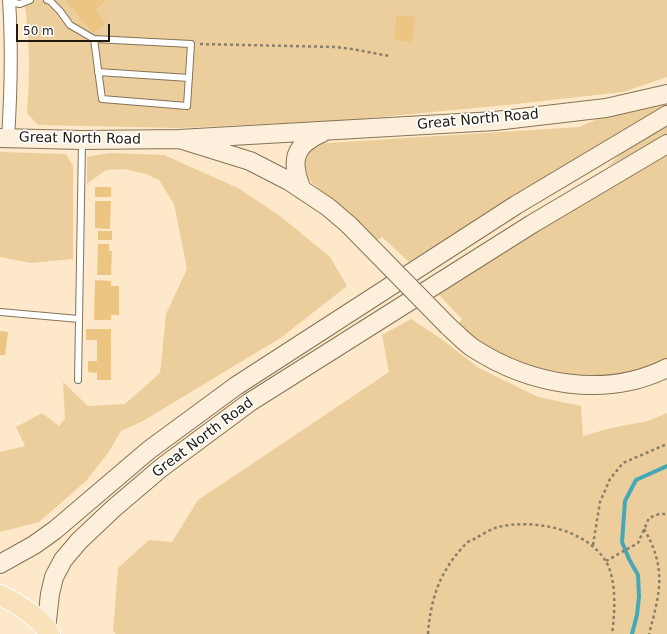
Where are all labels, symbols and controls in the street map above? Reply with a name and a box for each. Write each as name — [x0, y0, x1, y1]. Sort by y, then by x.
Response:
scale bar — [18, 16, 112, 42]
text: 50 m — [23, 24, 54, 38]
street label: Great North Road — [416, 106, 540, 134]
street label: Great North Road — [19, 130, 141, 148]
street label: Great North Road — [149, 395, 257, 481]

